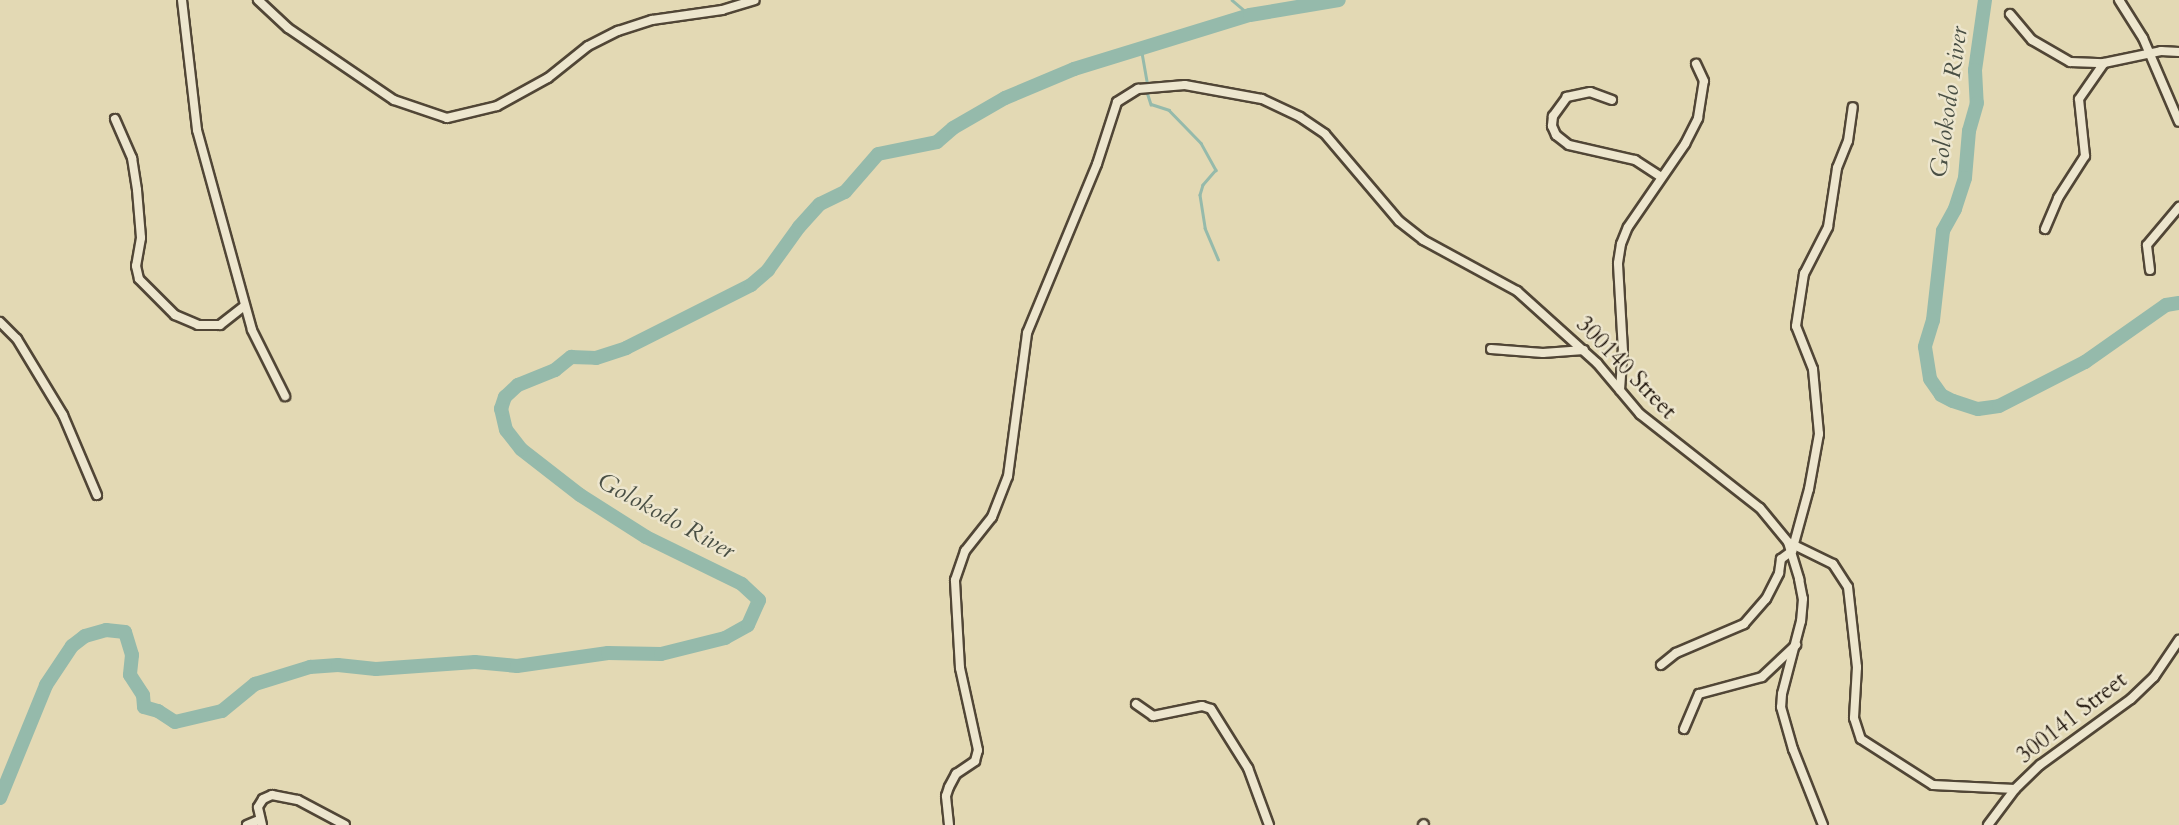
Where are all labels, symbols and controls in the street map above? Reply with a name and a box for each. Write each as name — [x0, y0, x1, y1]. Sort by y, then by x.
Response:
water label: Golokodo River — [1924, 25, 1974, 179]
street label: 300140 Street — [1570, 311, 1682, 425]
water label: Golokodo River — [592, 467, 740, 565]
street label: 300141 Street — [2011, 666, 2133, 770]

